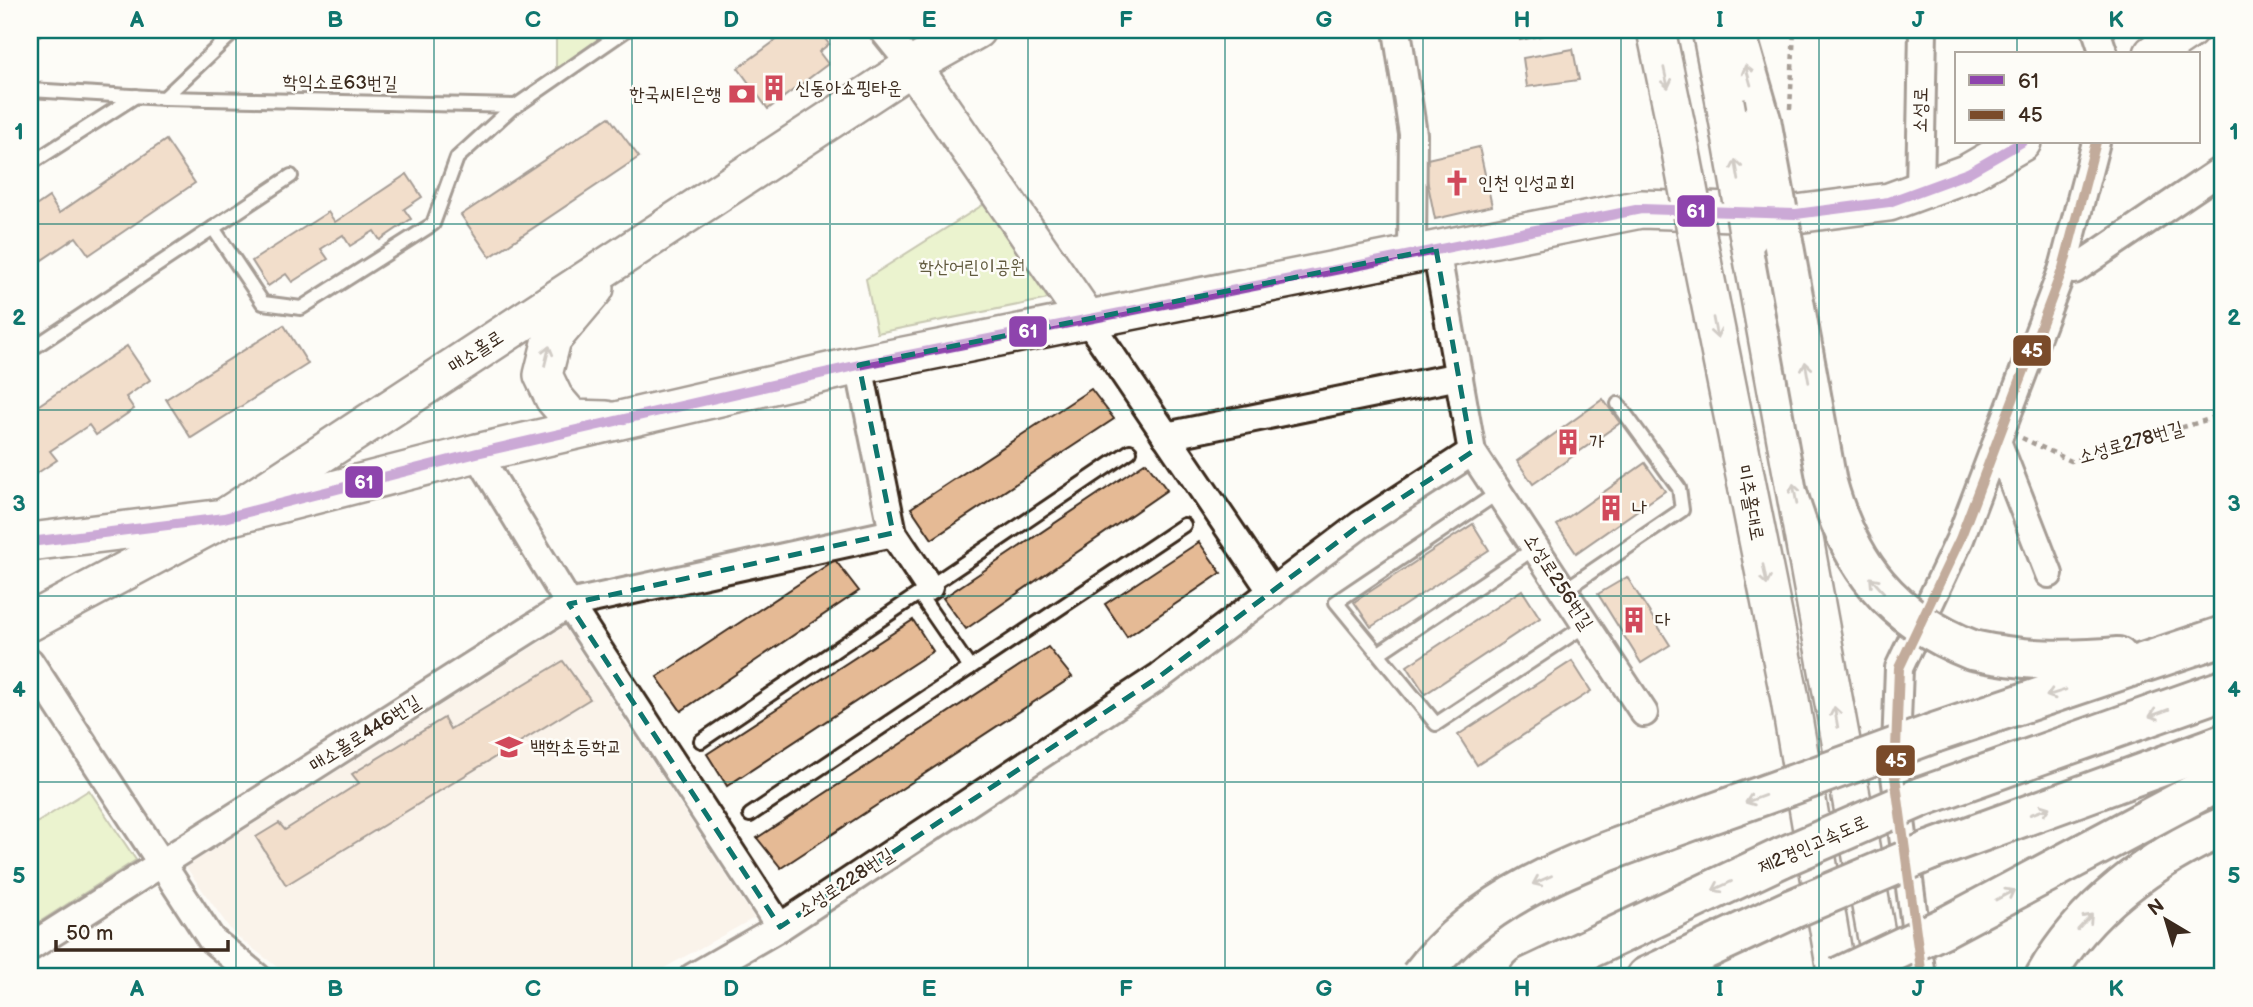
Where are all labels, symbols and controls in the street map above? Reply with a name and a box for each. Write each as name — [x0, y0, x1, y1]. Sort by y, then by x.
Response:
text: A — [129, 6, 145, 34]
text: B — [327, 6, 343, 34]
text: C — [525, 6, 541, 34]
text: D — [723, 6, 739, 34]
text: E — [922, 6, 937, 34]
text: F — [1119, 6, 1133, 34]
text: G — [1316, 6, 1333, 34]
text: H — [1513, 6, 1531, 34]
text: I — [1716, 6, 1724, 34]
text: J — [1912, 6, 1925, 34]
text: K — [2108, 6, 2124, 34]
legend — [1955, 52, 2200, 144]
one-way arrow — [1740, 64, 1753, 86]
one-way arrow — [1659, 66, 1673, 89]
text: 61 — [2018, 69, 2039, 94]
street label: 학익소로63번길 — [282, 70, 398, 96]
building icon: 신동아쇼핑타운 — [759, 73, 789, 103]
place label: 신동아쇼핑타운 — [795, 77, 902, 100]
bank icon: 한국씨티은행 — [727, 79, 757, 109]
place label: 한국씨티은행 — [629, 83, 721, 106]
street label: 소성로 — [1909, 87, 1933, 133]
text: 45 — [2018, 103, 2043, 128]
text: 1 — [14, 118, 24, 146]
text: 1 — [2229, 118, 2239, 146]
one-way arrow — [1730, 159, 1743, 182]
church icon: 인천 인성교회 — [1442, 168, 1472, 198]
place label: 인천 인성교회 — [1478, 172, 1575, 195]
line badge: 61 — [1676, 194, 1716, 228]
text: 61 — [1686, 201, 1706, 224]
park label: 학산어린이공원 — [918, 256, 1026, 279]
text: 2 — [12, 304, 26, 332]
text: 2 — [2227, 304, 2241, 332]
line badge: 61 — [1008, 315, 1048, 348]
one-way arrow — [1709, 316, 1723, 339]
text: 61 — [1018, 321, 1038, 344]
street label: 매소홀로 — [444, 326, 508, 378]
line badge: 45 — [2012, 334, 2052, 367]
text: 45 — [2021, 340, 2043, 363]
one-way arrow — [541, 346, 554, 368]
one-way arrow — [1799, 361, 1813, 384]
street label: 소성로278번길 — [2076, 417, 2186, 469]
building icon: 가 — [1553, 427, 1583, 457]
place label: 가 — [1589, 431, 1605, 454]
street label: 미추홀대로 — [1731, 463, 1769, 543]
line badge: 61 — [344, 465, 384, 499]
text: 61 — [354, 472, 374, 495]
one-way arrow — [1788, 483, 1801, 505]
text: 3 — [12, 490, 26, 518]
text: 3 — [2227, 490, 2241, 518]
building icon: 나 — [1596, 493, 1626, 523]
place label: 나 — [1632, 497, 1647, 520]
street label: 소성로256번길 — [1518, 530, 1598, 634]
one-way arrow — [1759, 563, 1772, 586]
one-way arrow — [1869, 576, 1885, 594]
building icon: 다 — [1619, 605, 1649, 635]
place label: 다 — [1655, 609, 1671, 632]
text: 4 — [12, 676, 26, 704]
text: 4 — [2227, 676, 2241, 704]
one-way arrow — [2045, 688, 2067, 700]
street label: 매소홀로446번길 — [305, 691, 425, 777]
one-way arrow — [1829, 706, 1842, 729]
one-way arrow — [2148, 708, 2170, 720]
school or university icon: 백학초등학교 — [494, 732, 524, 762]
place label: 백학초등학교 — [530, 736, 622, 759]
line badge: 45 — [1875, 744, 1916, 777]
text: 45 — [1885, 750, 1907, 773]
one-way arrow — [1744, 793, 1766, 806]
one-way arrow — [2028, 804, 2050, 816]
street label: 제2경인고속도로 — [1754, 810, 1872, 880]
street label: 소성로228번길 — [794, 843, 898, 923]
text: 5 — [12, 862, 26, 890]
text: 5 — [2227, 862, 2241, 890]
one-way arrow — [1532, 874, 1554, 887]
one-way arrow — [1712, 880, 1733, 894]
north arrow — [2130, 884, 2200, 954]
one-way arrow — [1994, 887, 2015, 901]
text: N — [2144, 894, 2169, 921]
scale bar — [56, 909, 228, 953]
one-way arrow — [2077, 913, 2093, 931]
text: 50 m — [66, 921, 113, 946]
text: A — [129, 975, 145, 1003]
text: B — [327, 975, 343, 1003]
text: C — [525, 975, 541, 1003]
text: D — [723, 975, 739, 1003]
text: E — [922, 975, 937, 1003]
text: F — [1119, 975, 1133, 1003]
text: G — [1316, 975, 1333, 1003]
text: H — [1513, 975, 1531, 1003]
text: I — [1716, 975, 1724, 1003]
text: J — [1912, 975, 1925, 1003]
text: K — [2108, 975, 2124, 1003]

